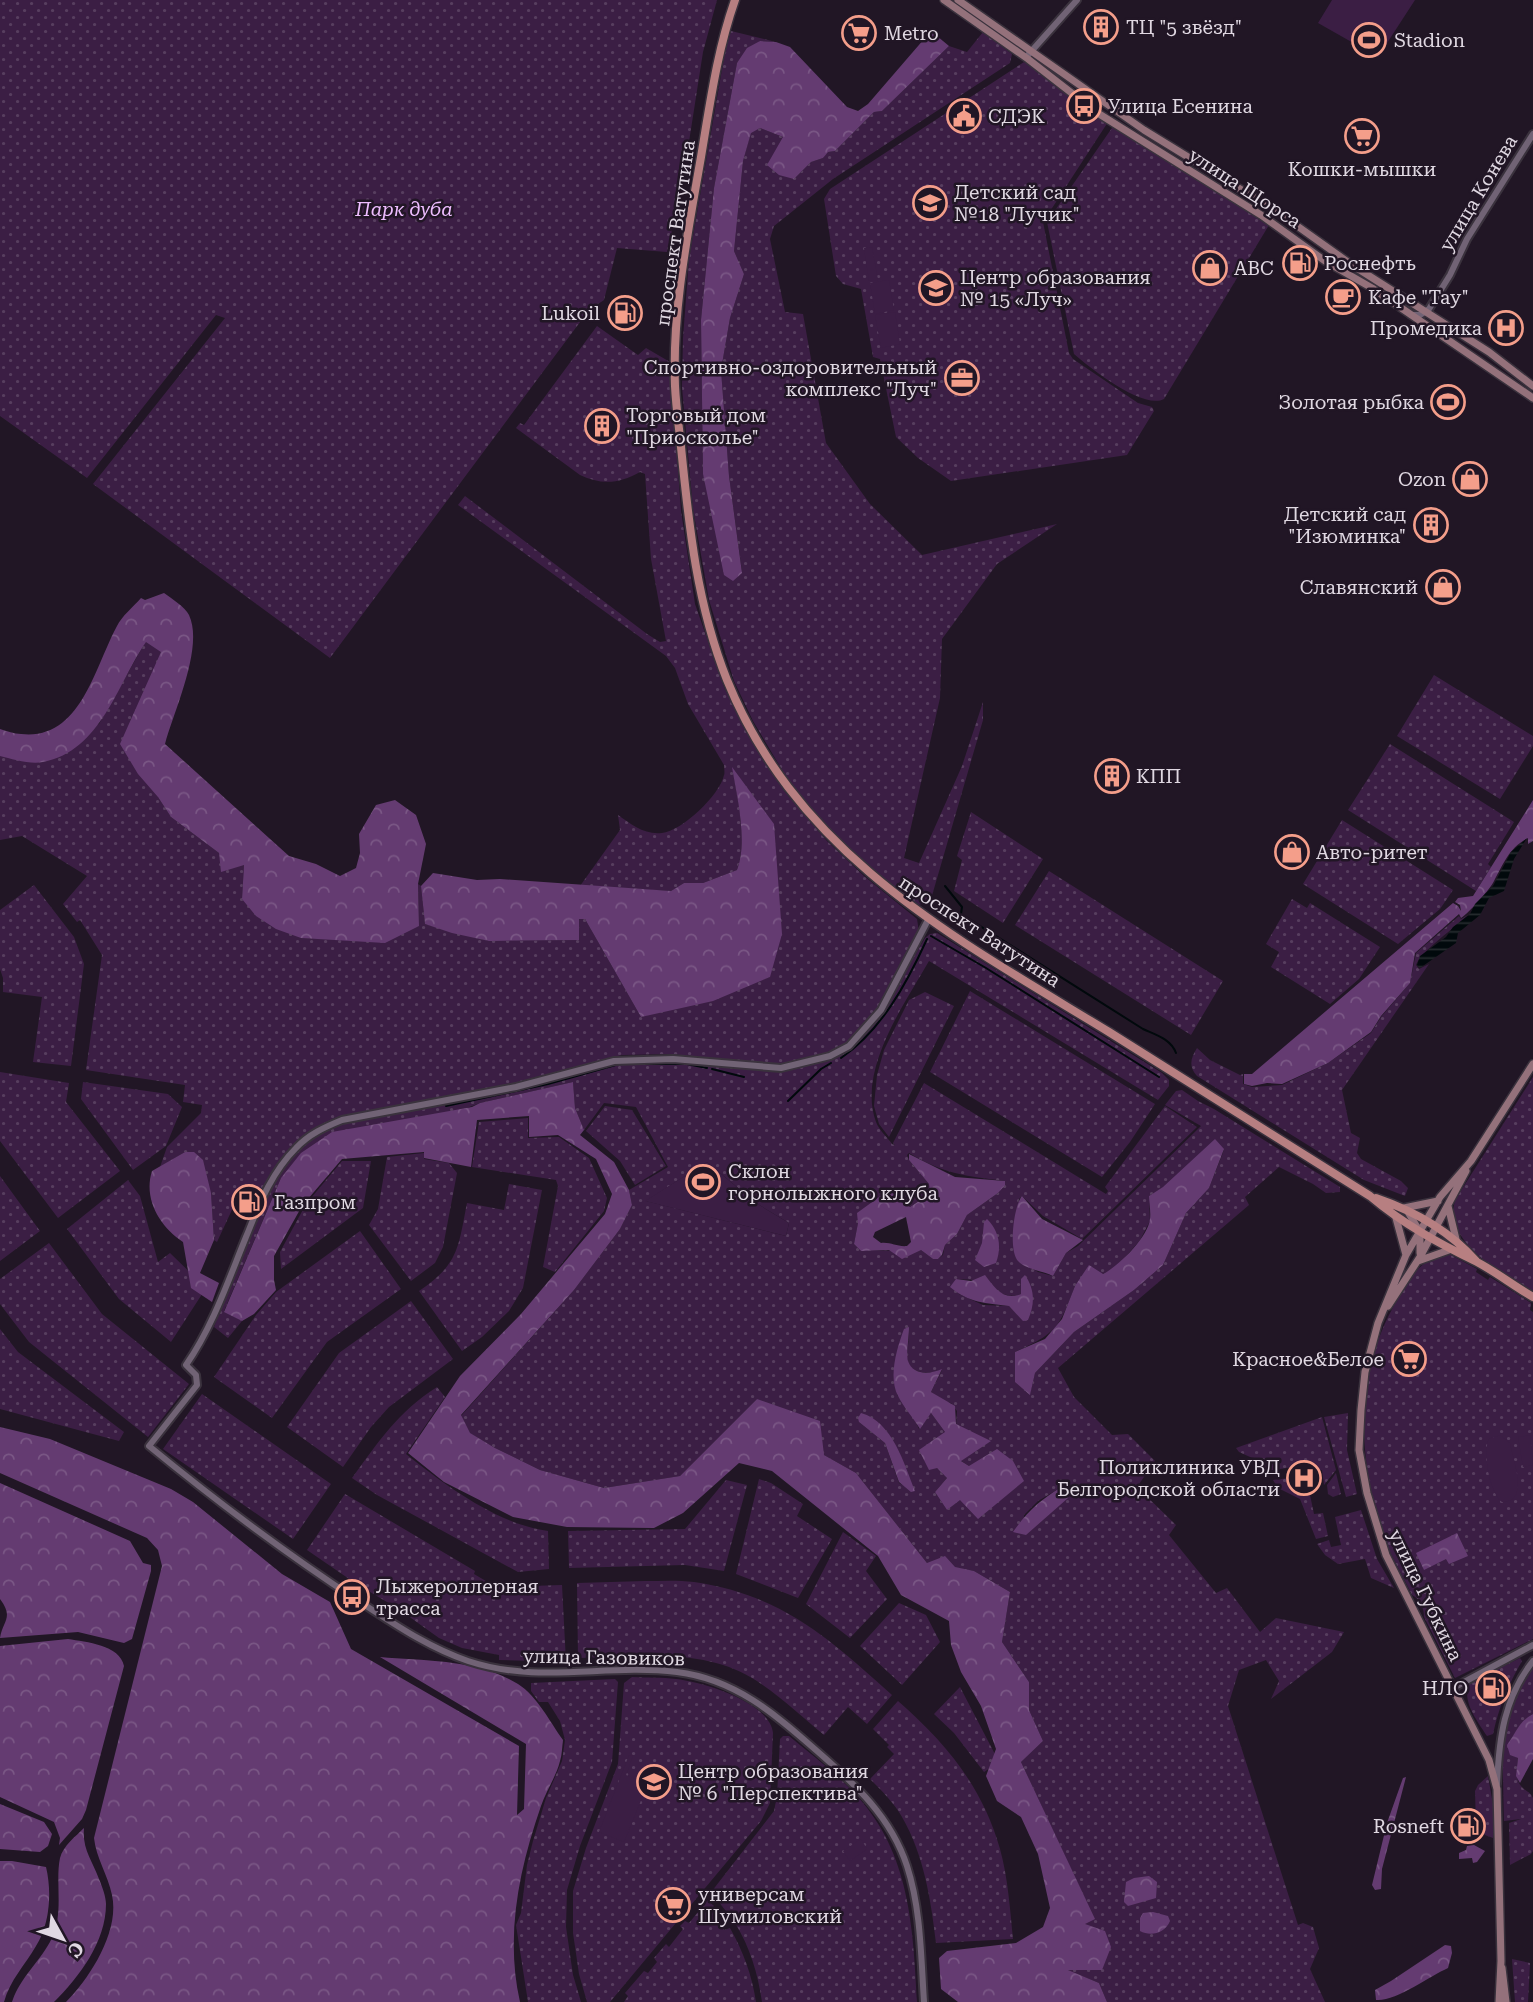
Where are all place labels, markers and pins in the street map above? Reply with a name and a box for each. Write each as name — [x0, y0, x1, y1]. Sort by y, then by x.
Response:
building icon: ТЦ "5 звёзд" — [1082, 8, 1120, 46]
supermarket icon: Metro — [840, 14, 878, 52]
place label: ТЦ "5 звёзд" — [1126, 16, 1242, 39]
sports icon: Stadion — [1350, 21, 1388, 59]
place label: Metro — [884, 22, 939, 45]
place label: Stadion — [1394, 29, 1465, 52]
bus stop icon: Улица Есенина — [1065, 87, 1103, 125]
place label: Улица Есенина — [1108, 95, 1253, 118]
public building icon: СДЭК — [945, 97, 983, 135]
place label: СДЭК — [988, 105, 1045, 128]
supermarket icon: Кошки-мышки — [1343, 117, 1381, 155]
place label: Кошки-мышки — [1288, 158, 1437, 181]
place label: Детский сад №18 "Лучик" — [954, 181, 1080, 226]
school or university icon: Детский сад №18 "Лучик" — [911, 184, 949, 222]
fuel station icon: Роснефть — [1281, 244, 1319, 282]
shop icon: АВС — [1191, 249, 1229, 287]
place label: Роснефть — [1324, 252, 1416, 275]
place label: АВС — [1234, 257, 1274, 280]
place label: Центр образования № 15 «Луч» — [960, 266, 1151, 311]
school or university icon: Центр образования № 15 «Луч» — [917, 269, 955, 307]
cafe icon: Кафе "Тау" — [1324, 278, 1362, 316]
place label: Кафе "Тау" — [1368, 286, 1469, 309]
fuel station icon: Lukoil — [606, 294, 644, 332]
place label: Lukoil — [541, 302, 600, 325]
hospital icon: Промедика — [1487, 309, 1525, 347]
place label: Промедика — [1370, 317, 1483, 340]
place label: Спортивно-оздоровительный комплекс "Луч" — [644, 356, 937, 401]
office icon: Спортивно-оздоровительный комплекс "Луч" — [943, 359, 981, 397]
sports icon: Золотая рыбка — [1429, 383, 1467, 421]
place label: Золотая рыбка — [1278, 391, 1425, 414]
place label: Торговый дом "Приосколье" — [626, 404, 766, 449]
building icon: Торговый дом "Приосколье" — [583, 407, 621, 445]
shop icon: Ozon — [1451, 460, 1489, 498]
place label: Ozon — [1398, 468, 1446, 491]
place label: Детский сад "Изюминка" — [1284, 503, 1406, 548]
building icon: Детский сад "Изюминка" — [1412, 506, 1450, 544]
shop icon: Славянский — [1424, 568, 1462, 606]
place label: Славянский — [1300, 576, 1418, 599]
building icon: КПП — [1093, 757, 1131, 795]
place label: КПП — [1136, 765, 1181, 788]
shop icon: Авто-ритет — [1273, 833, 1311, 871]
place label: Авто-ритет — [1316, 841, 1428, 864]
place label: Склон горнолыжного клуба — [728, 1160, 938, 1205]
sports icon: Склон горнолыжного клуба — [684, 1163, 722, 1201]
fuel station icon: Газпром — [230, 1183, 268, 1221]
place label: Газпром — [274, 1191, 356, 1214]
supermarket icon: Красное&Белое — [1390, 1340, 1428, 1378]
place label: Красное&Белое — [1232, 1348, 1384, 1371]
place label: Поликлиника УВД Белгородской области — [1057, 1456, 1280, 1501]
hospital icon: Поликлиника УВД Белгородской области — [1285, 1459, 1323, 1497]
place label: Лыжероллерная трасса — [376, 1575, 539, 1620]
bus stop icon: Лыжероллерная трасса — [333, 1578, 371, 1616]
fuel station icon: НЛО — [1474, 1669, 1512, 1707]
place label: НЛО — [1422, 1677, 1468, 1700]
place label: Центр образования № 6 "Перспектива" — [678, 1760, 869, 1805]
school or university icon: Центр образования № 6 "Перспектива" — [635, 1763, 673, 1801]
fuel station icon: Rosneft — [1449, 1807, 1487, 1845]
place label: Rosneft — [1373, 1815, 1444, 1838]
place label: универсам Шумиловский — [698, 1883, 842, 1928]
supermarket icon: универсам Шумиловский — [654, 1886, 692, 1924]

